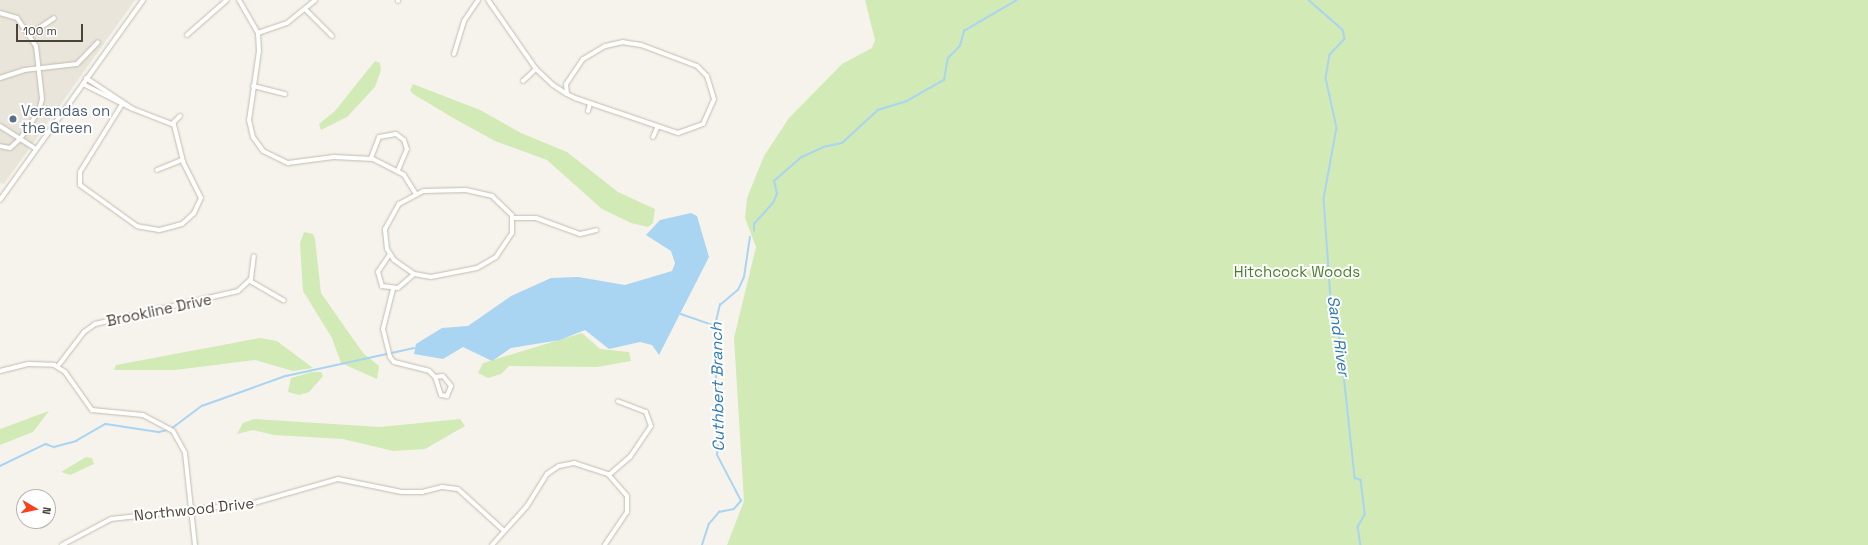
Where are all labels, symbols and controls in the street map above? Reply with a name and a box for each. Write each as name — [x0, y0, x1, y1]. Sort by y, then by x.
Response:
scale bar — [18, 16, 85, 42]
text: 100 m — [23, 23, 57, 39]
place label: Verandas on the Green — [21, 101, 110, 136]
marker: Verandas on the Green — [8, 114, 18, 124]
park label: Hitchcock Woods — [1234, 263, 1360, 281]
street label: Brookline Drive — [105, 290, 213, 330]
water label: Sand River — [1323, 295, 1353, 377]
water label: Cuthbert Branch — [707, 322, 729, 452]
north arrow — [16, 489, 56, 529]
street label: Northwood Drive — [133, 494, 255, 524]
text: N — [39, 506, 54, 515]

